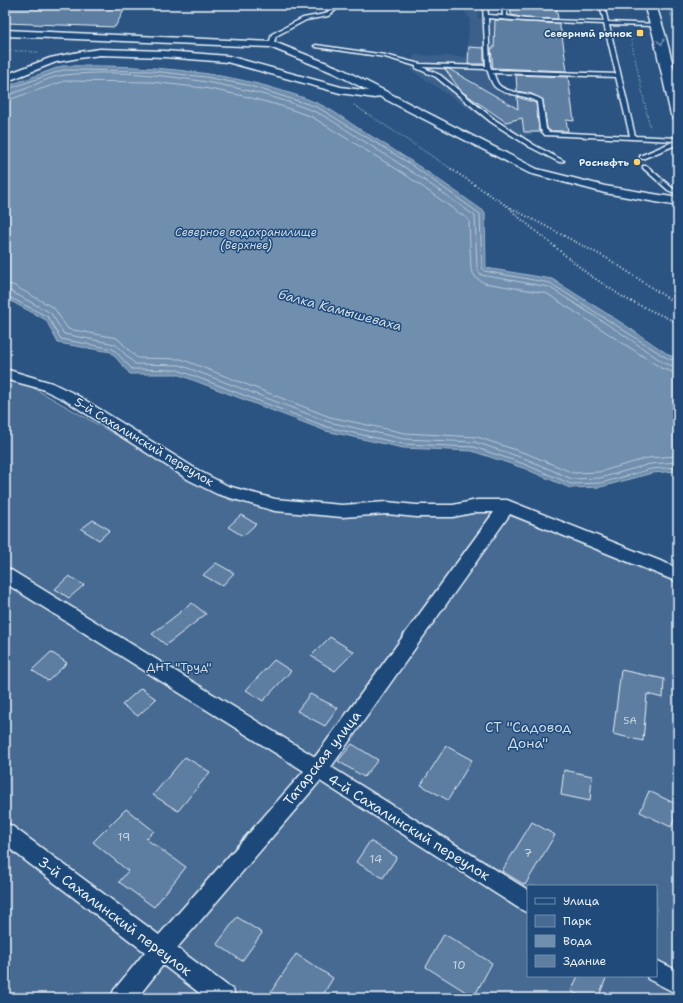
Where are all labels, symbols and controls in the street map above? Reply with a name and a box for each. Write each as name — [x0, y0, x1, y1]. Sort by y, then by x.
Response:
place label: Северный рынок — [544, 27, 633, 40]
marker: Северный рынок — [635, 28, 645, 38]
one-way arrow — [657, 39, 665, 46]
place label: Роснефть — [579, 156, 629, 169]
marker: Роснефть — [632, 157, 642, 167]
one-way arrow — [656, 176, 664, 184]
water label: Северное водохранилище (Верхнее) — [175, 225, 317, 253]
water label: балка Камышеваха — [276, 285, 404, 335]
street label: 5-й Сахалинский переулок — [71, 394, 217, 490]
park label: ДНТ "Труд" — [146, 659, 212, 675]
street label: Татарская улица — [279, 707, 365, 809]
house number: 5А — [623, 714, 637, 727]
park label: СТ "Садовод Дона" — [485, 718, 571, 752]
street label: 4-й Сахалинский переулок — [325, 770, 494, 885]
house number: 19 — [118, 829, 130, 845]
house number: 7 — [524, 845, 532, 861]
house number: 14 — [370, 851, 382, 867]
street label: 3-й Сахалинский переулок — [35, 852, 196, 980]
legend — [527, 885, 657, 977]
text: Улица — [563, 893, 600, 909]
text: Парк — [563, 913, 592, 929]
text: Вода — [563, 933, 592, 949]
text: Здание — [563, 953, 607, 969]
house number: 10 — [452, 957, 466, 973]

